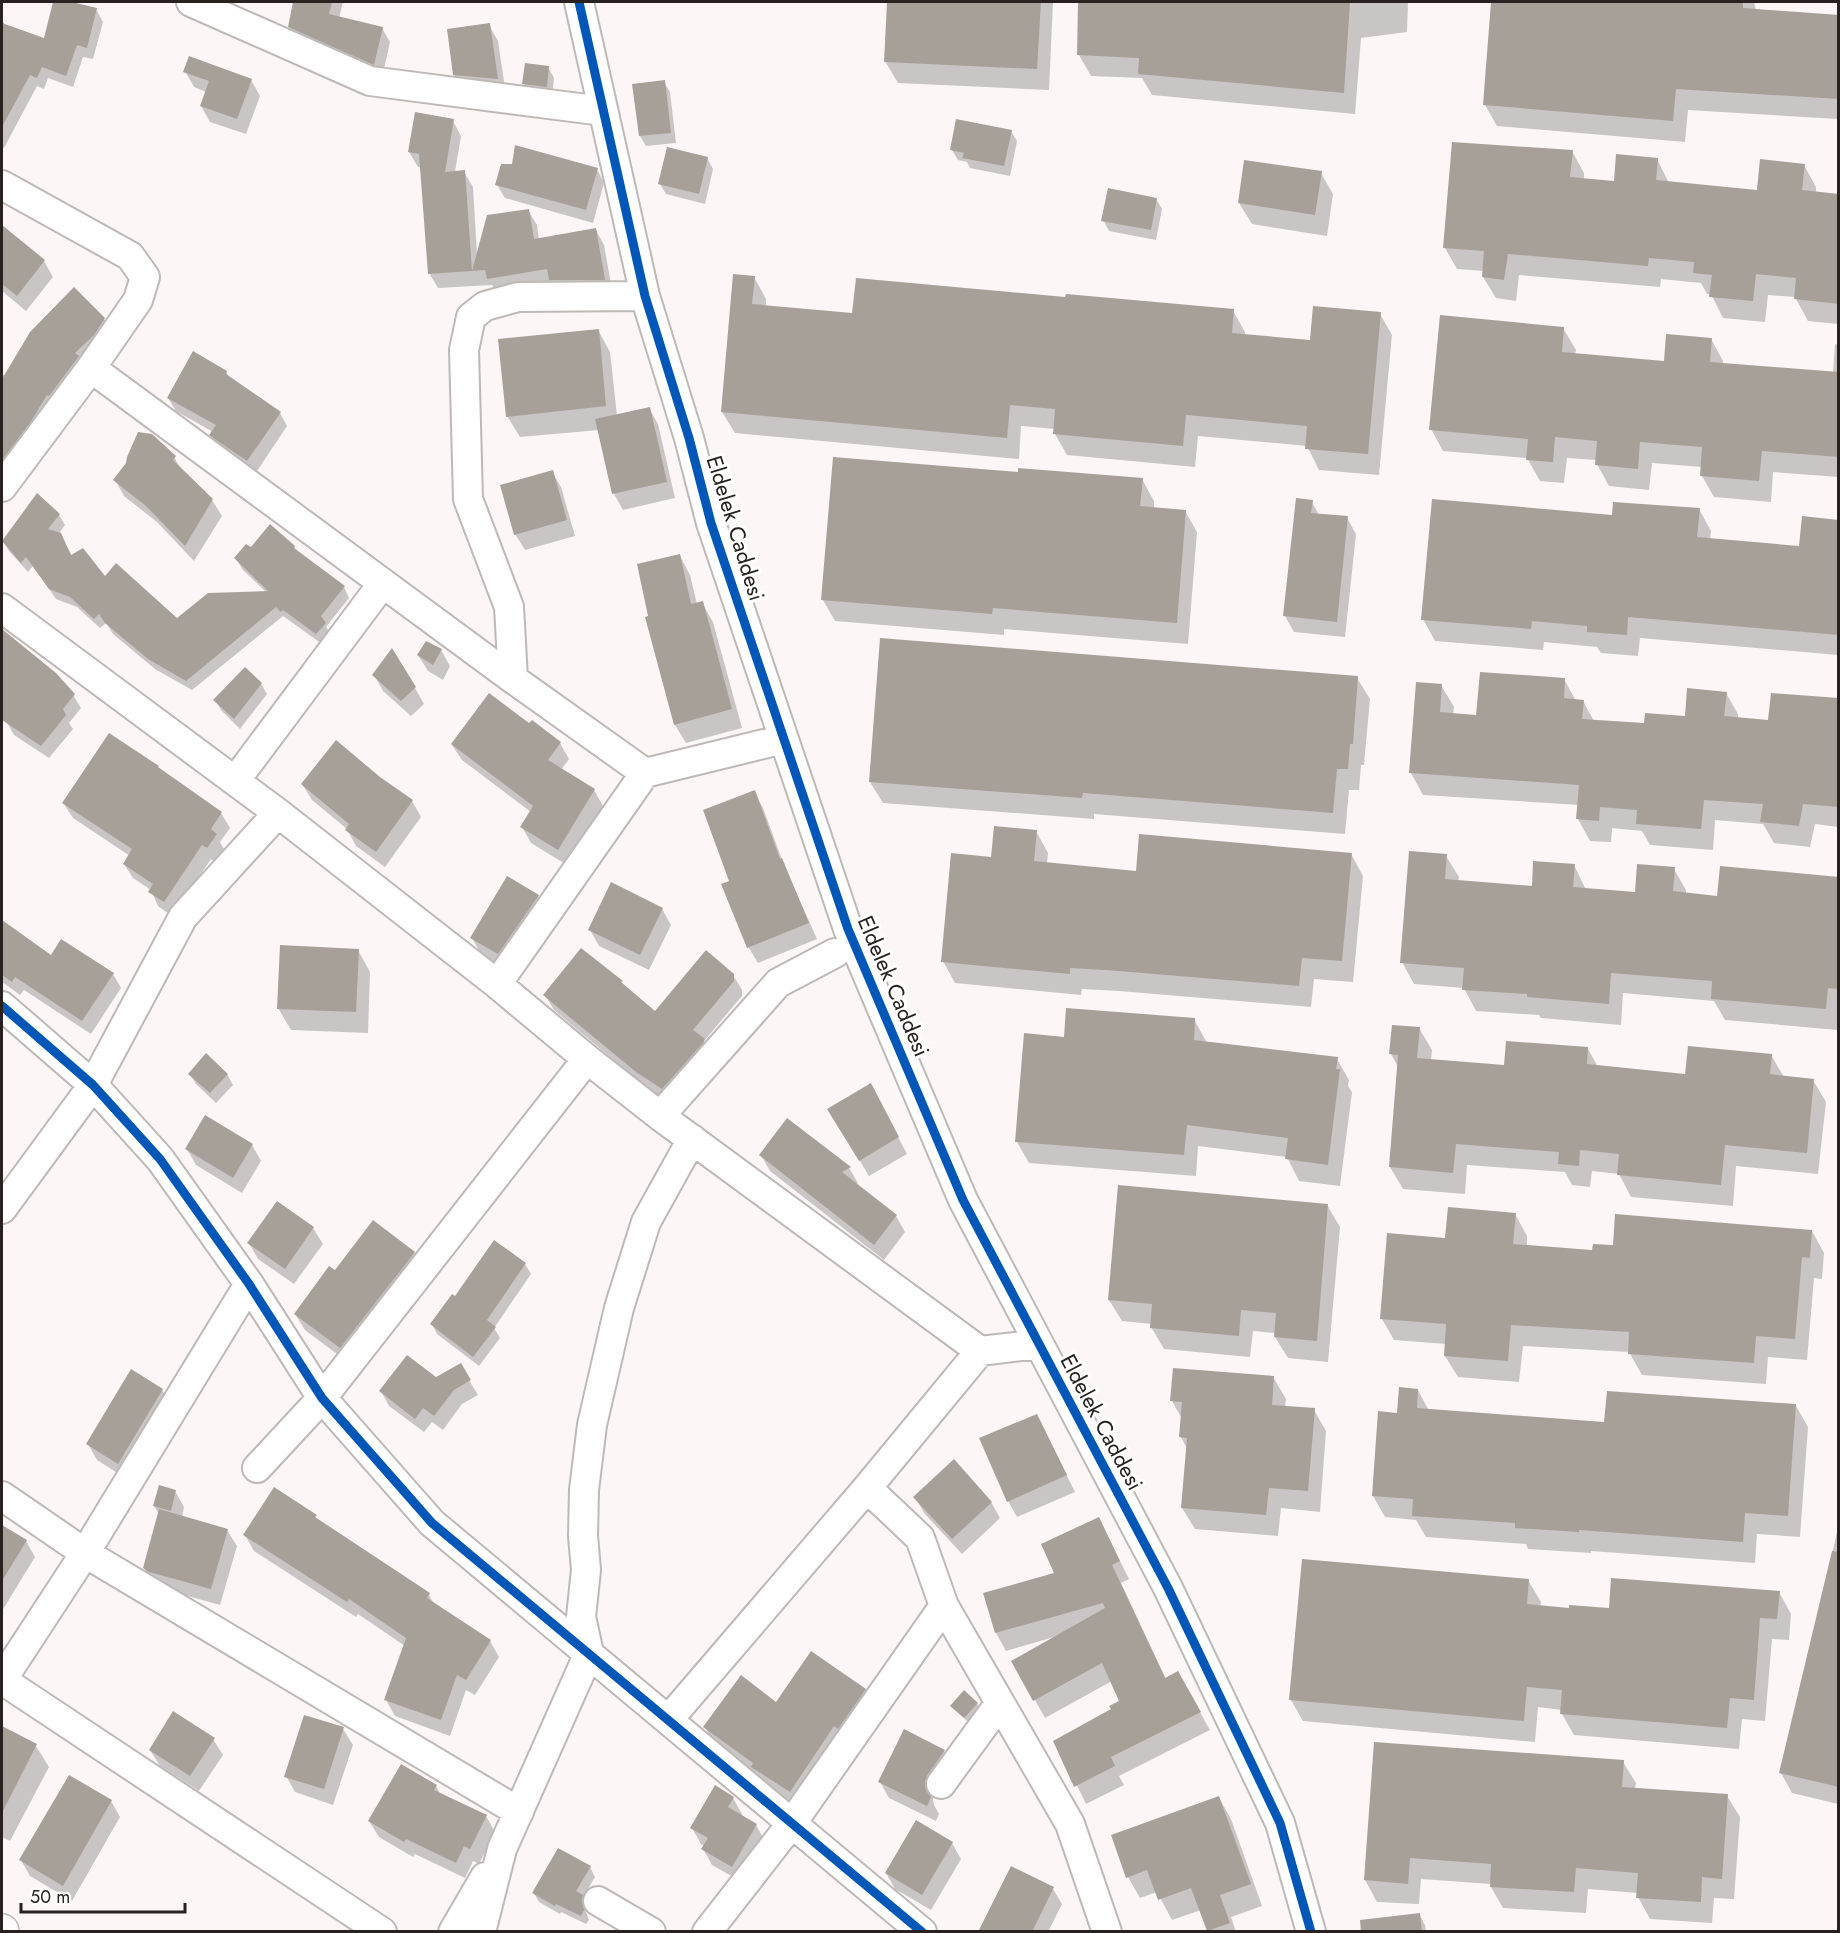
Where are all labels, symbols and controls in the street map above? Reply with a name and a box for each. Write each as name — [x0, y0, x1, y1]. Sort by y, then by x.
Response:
street label: Eldelek Caddesi — [699, 451, 773, 605]
street label: Eldelek Caddesi — [850, 911, 938, 1061]
street label: Eldelek Caddesi — [1053, 1348, 1151, 1496]
scale bar — [21, 1876, 184, 1914]
text: 50 m — [30, 1884, 70, 1910]

